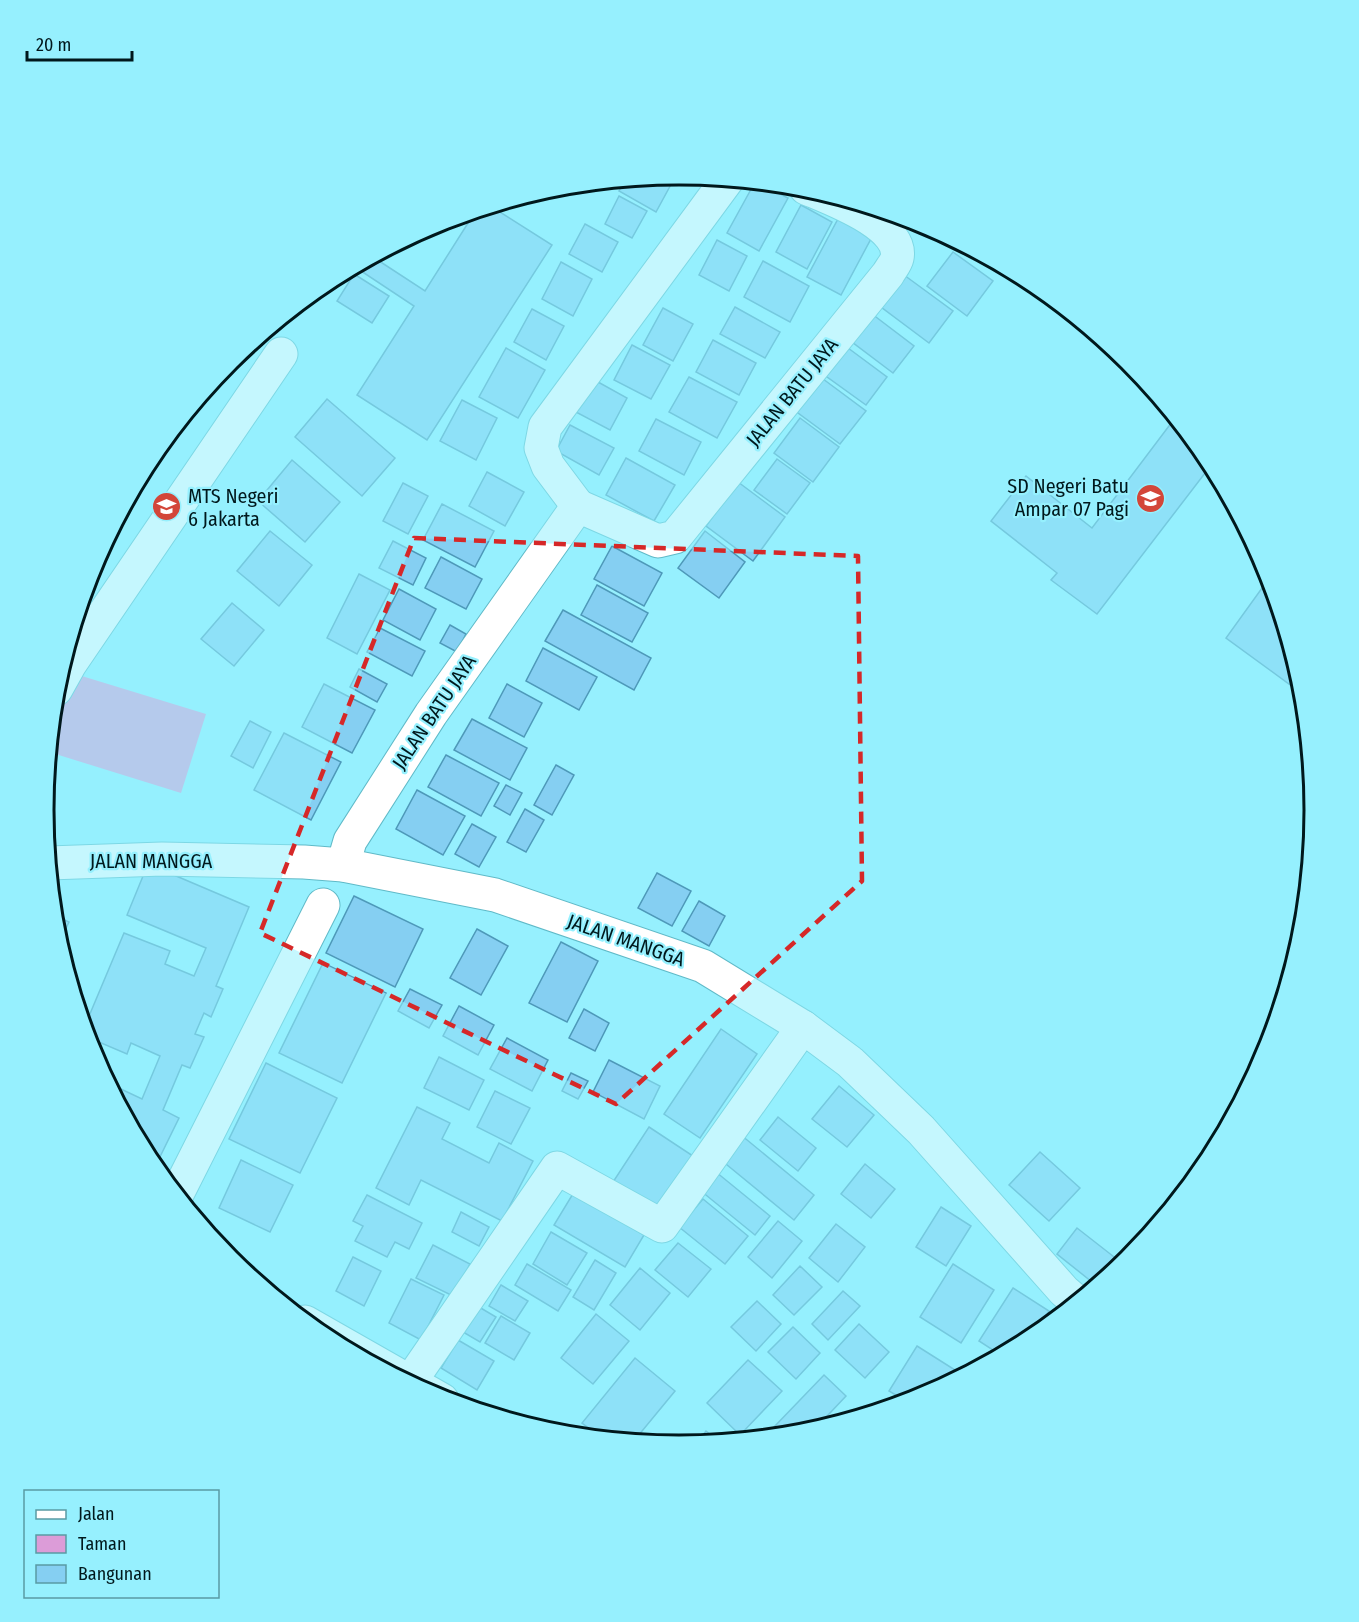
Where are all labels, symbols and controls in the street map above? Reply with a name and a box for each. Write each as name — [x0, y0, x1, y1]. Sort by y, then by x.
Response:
scale bar — [27, 24, 132, 62]
text: 20 m — [36, 34, 71, 56]
street label: JALAN BATU JAYA — [741, 332, 843, 451]
place label: SD Negeri Batu Ampar 07 Pagi — [1007, 474, 1129, 521]
school or university icon: SD Negeri Batu Ampar 07 Pagi — [1134, 482, 1166, 514]
place label: MTS Negeri 6 Jakarta — [188, 484, 278, 531]
school or university icon: MTS Negeri 6 Jakarta — [151, 491, 183, 523]
street label: JALAN BATU JAYA — [387, 650, 481, 774]
street label: JALAN MANGGA — [90, 849, 213, 873]
street label: JALAN MANGGA — [564, 909, 688, 971]
legend — [24, 1490, 219, 1598]
text: Jalan — [78, 1503, 115, 1525]
text: Taman — [78, 1533, 126, 1555]
text: Bangunan — [78, 1563, 152, 1585]

